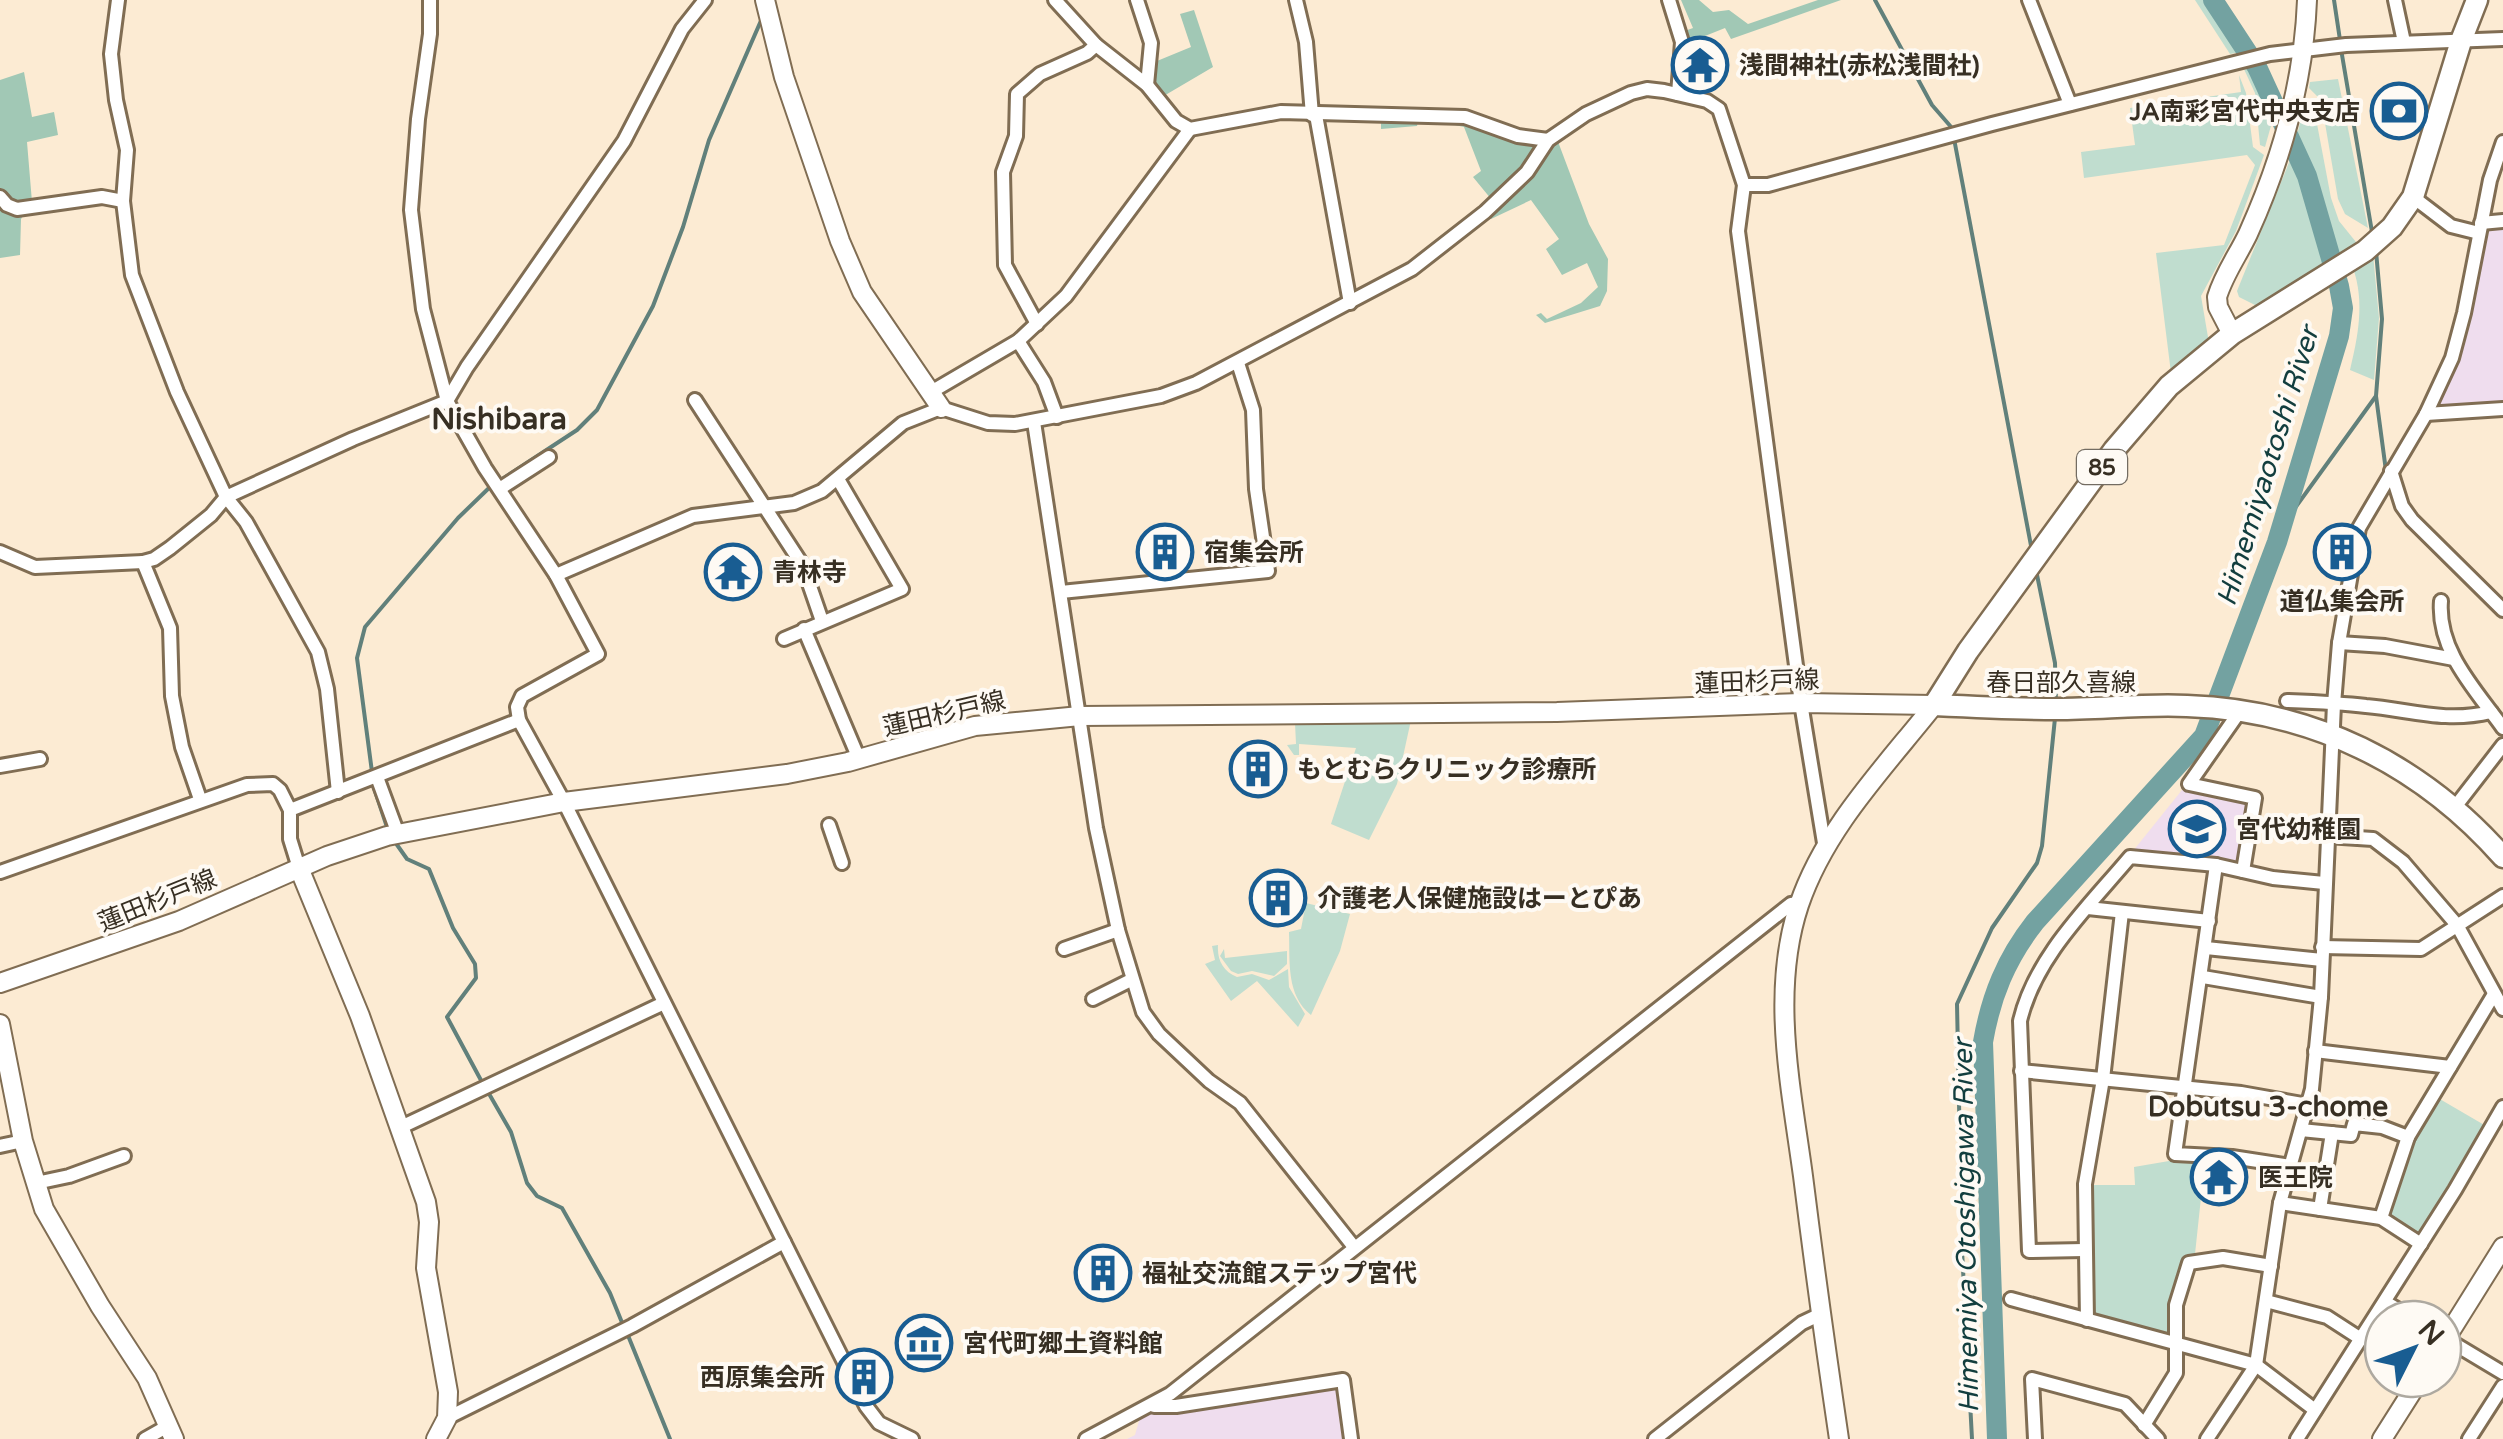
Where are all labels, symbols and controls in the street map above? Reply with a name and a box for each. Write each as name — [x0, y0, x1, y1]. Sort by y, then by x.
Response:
temple icon: 浅間神社(赤松浅間社) — [1670, 35, 1730, 95]
place label: 浅間神社(赤松浅間社) — [1739, 51, 1980, 81]
bank icon: JA南彩宮代中央支店 — [2369, 81, 2429, 141]
place label: JA南彩宮代中央支店 — [2129, 97, 2360, 127]
water label: Himemiyaotoshi River — [2209, 320, 2328, 610]
district label: Nishibara — [431, 401, 567, 438]
road number: 85 — [2077, 450, 2127, 484]
building icon: 宿集会所 — [1135, 522, 1195, 582]
building icon: 道仏集会所 — [2312, 522, 2372, 582]
place label: 宿集会所 — [1204, 538, 1304, 568]
temple icon: 青林寺 — [703, 542, 763, 602]
place label: 青林寺 — [772, 558, 847, 588]
place label: 道仏集会所 — [2279, 587, 2405, 617]
street label: 蓮田杉戸線 — [1694, 665, 1820, 699]
street label: 春日部久喜線 — [1986, 668, 2136, 698]
street label: 蓮田杉戸線 — [880, 685, 1009, 743]
building icon: もとむらクリニック診療所 — [1228, 739, 1288, 799]
place label: もとむらクリニック診療所 — [1297, 755, 1597, 785]
school or university icon: 宮代幼稚園 — [2167, 799, 2227, 859]
place label: 宮代幼稚園 — [2236, 815, 2361, 845]
street label: 蓮田杉戸線 — [94, 864, 221, 938]
building icon: 介護老人保健施設はーとぴあ — [1248, 868, 1308, 928]
place label: 介護老人保健施設はーとぴあ — [1317, 884, 1642, 914]
water label: Himemiya Otoshigawa River — [1946, 1035, 1986, 1413]
district label: Dobutsu 3-chome — [2148, 1090, 2388, 1124]
temple icon: 医王院 — [2189, 1147, 2249, 1207]
place label: 医王院 — [2258, 1163, 2333, 1193]
building icon: 福祉交流館ステップ宮代 — [1073, 1243, 1133, 1303]
place label: 福祉交流館ステップ宮代 — [1142, 1259, 1417, 1289]
north arrow — [2363, 1299, 2463, 1399]
museum icon: 宮代町郷土資料館 — [894, 1313, 954, 1373]
text: N — [2411, 1313, 2451, 1353]
place label: 宮代町郷土資料館 — [963, 1329, 1163, 1359]
building icon: 西原集会所 — [834, 1347, 894, 1407]
place label: 西原集会所 — [700, 1363, 825, 1393]

